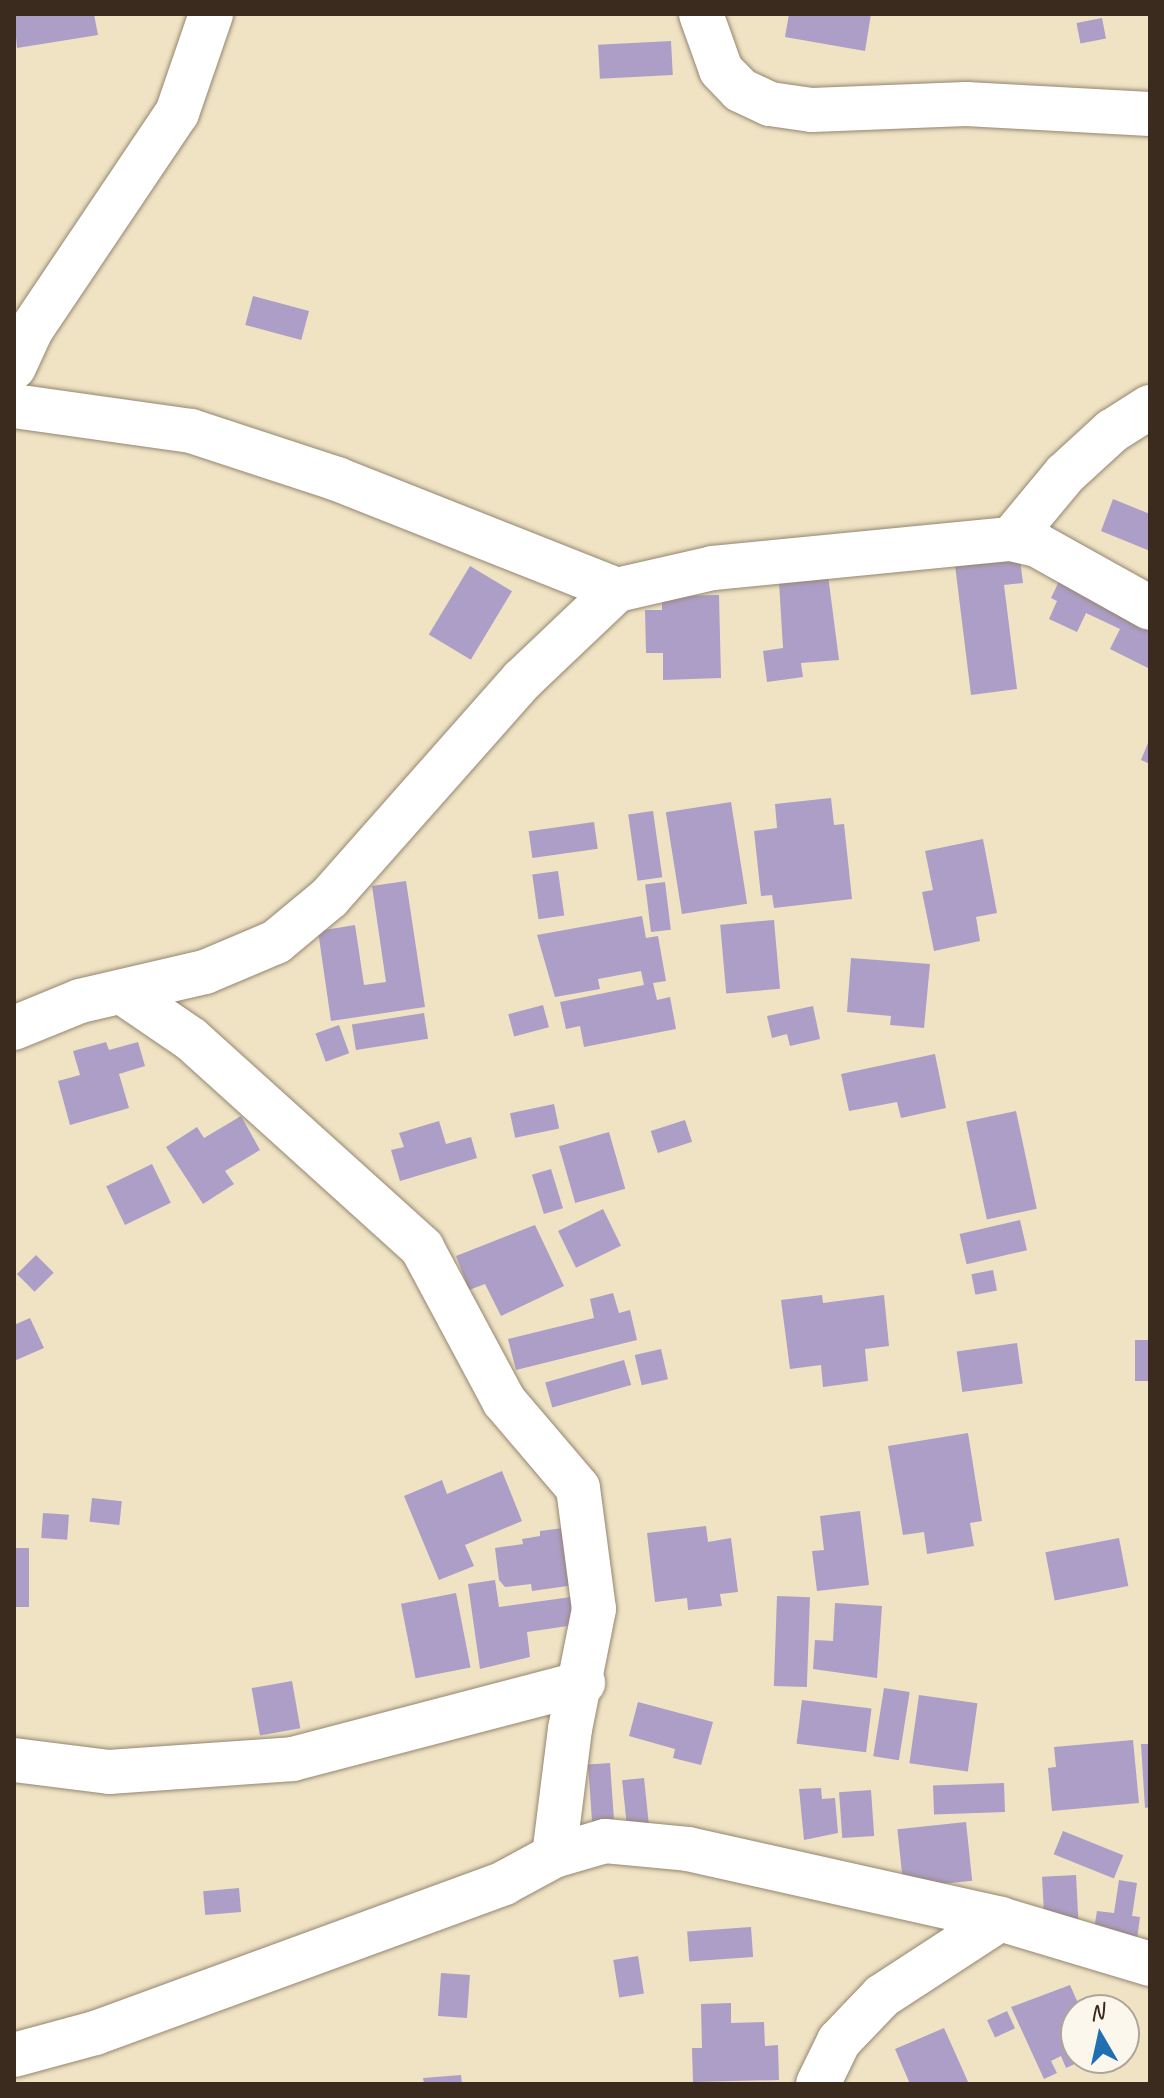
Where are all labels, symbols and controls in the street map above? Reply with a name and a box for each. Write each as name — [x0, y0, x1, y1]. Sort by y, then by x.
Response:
north arrow — [1060, 1994, 1140, 2074]
text: N — [1088, 1997, 1105, 2027]

